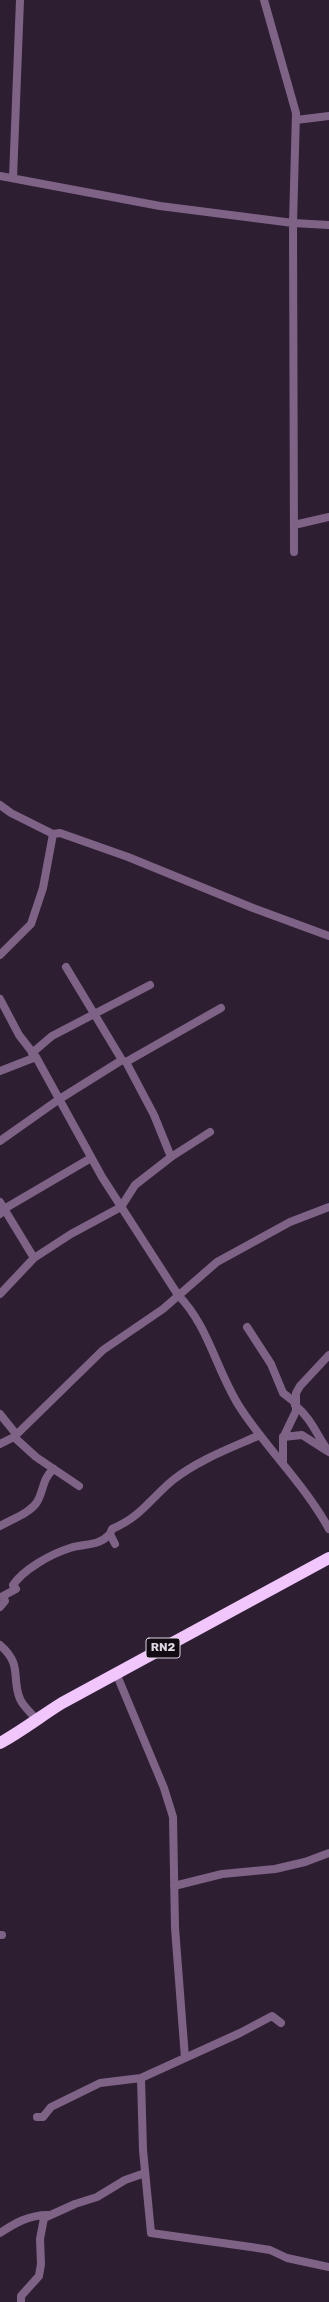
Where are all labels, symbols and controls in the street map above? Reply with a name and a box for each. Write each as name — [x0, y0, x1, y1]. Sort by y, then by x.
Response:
road number: RN2 — [146, 1638, 180, 1658]

